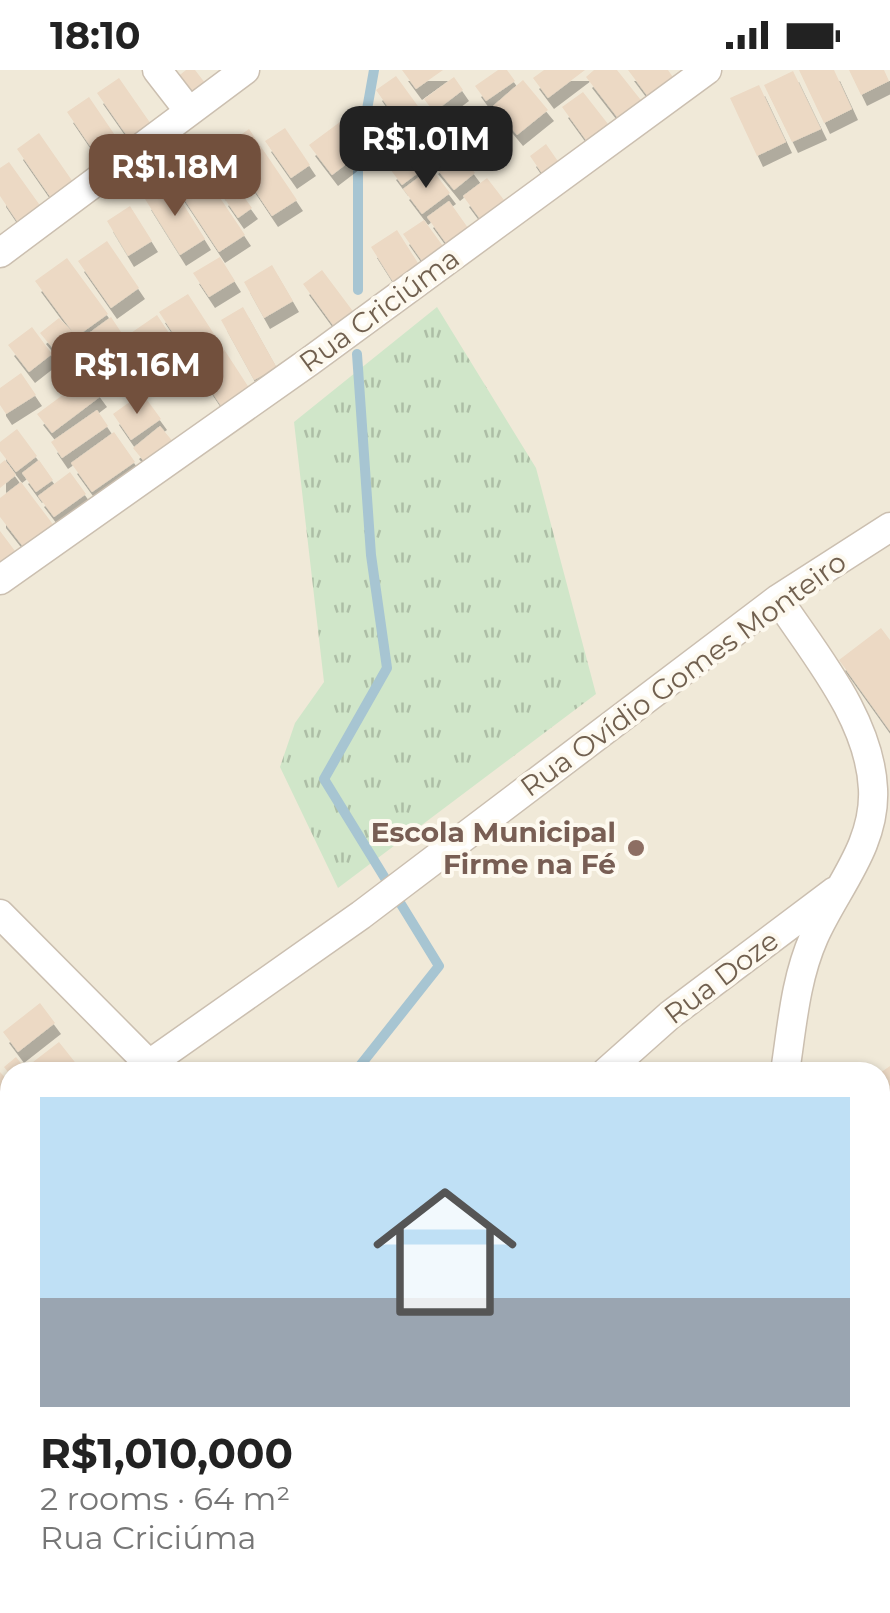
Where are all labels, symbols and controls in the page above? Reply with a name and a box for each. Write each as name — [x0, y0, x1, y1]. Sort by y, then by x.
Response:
text: 18:10 — [50, 12, 141, 59]
pin: R$1.01M — [334, 106, 518, 191]
text: R$1.01M — [362, 119, 490, 158]
pin: R$1.18M — [83, 134, 267, 219]
text: R$1.18M — [111, 147, 239, 186]
street label: Rua Criciúma — [292, 241, 466, 379]
pin: R$1.16M — [45, 332, 229, 417]
text: R$1.16M — [73, 345, 201, 384]
street label: Rua Ovídio Gomes Monteiro — [514, 544, 852, 804]
place label: Escola Municipal Firme na Fé — [371, 815, 616, 881]
marker: Escola Municipal Firme na Fé — [625, 837, 647, 859]
street label: Rua Doze — [657, 923, 785, 1031]
icon: home — [355, 1162, 535, 1342]
text: R$1,010,000 — [40, 1427, 293, 1479]
text: 2 rooms · 64 m² — [40, 1479, 290, 1518]
text: Rua Criciúma — [40, 1518, 257, 1557]

